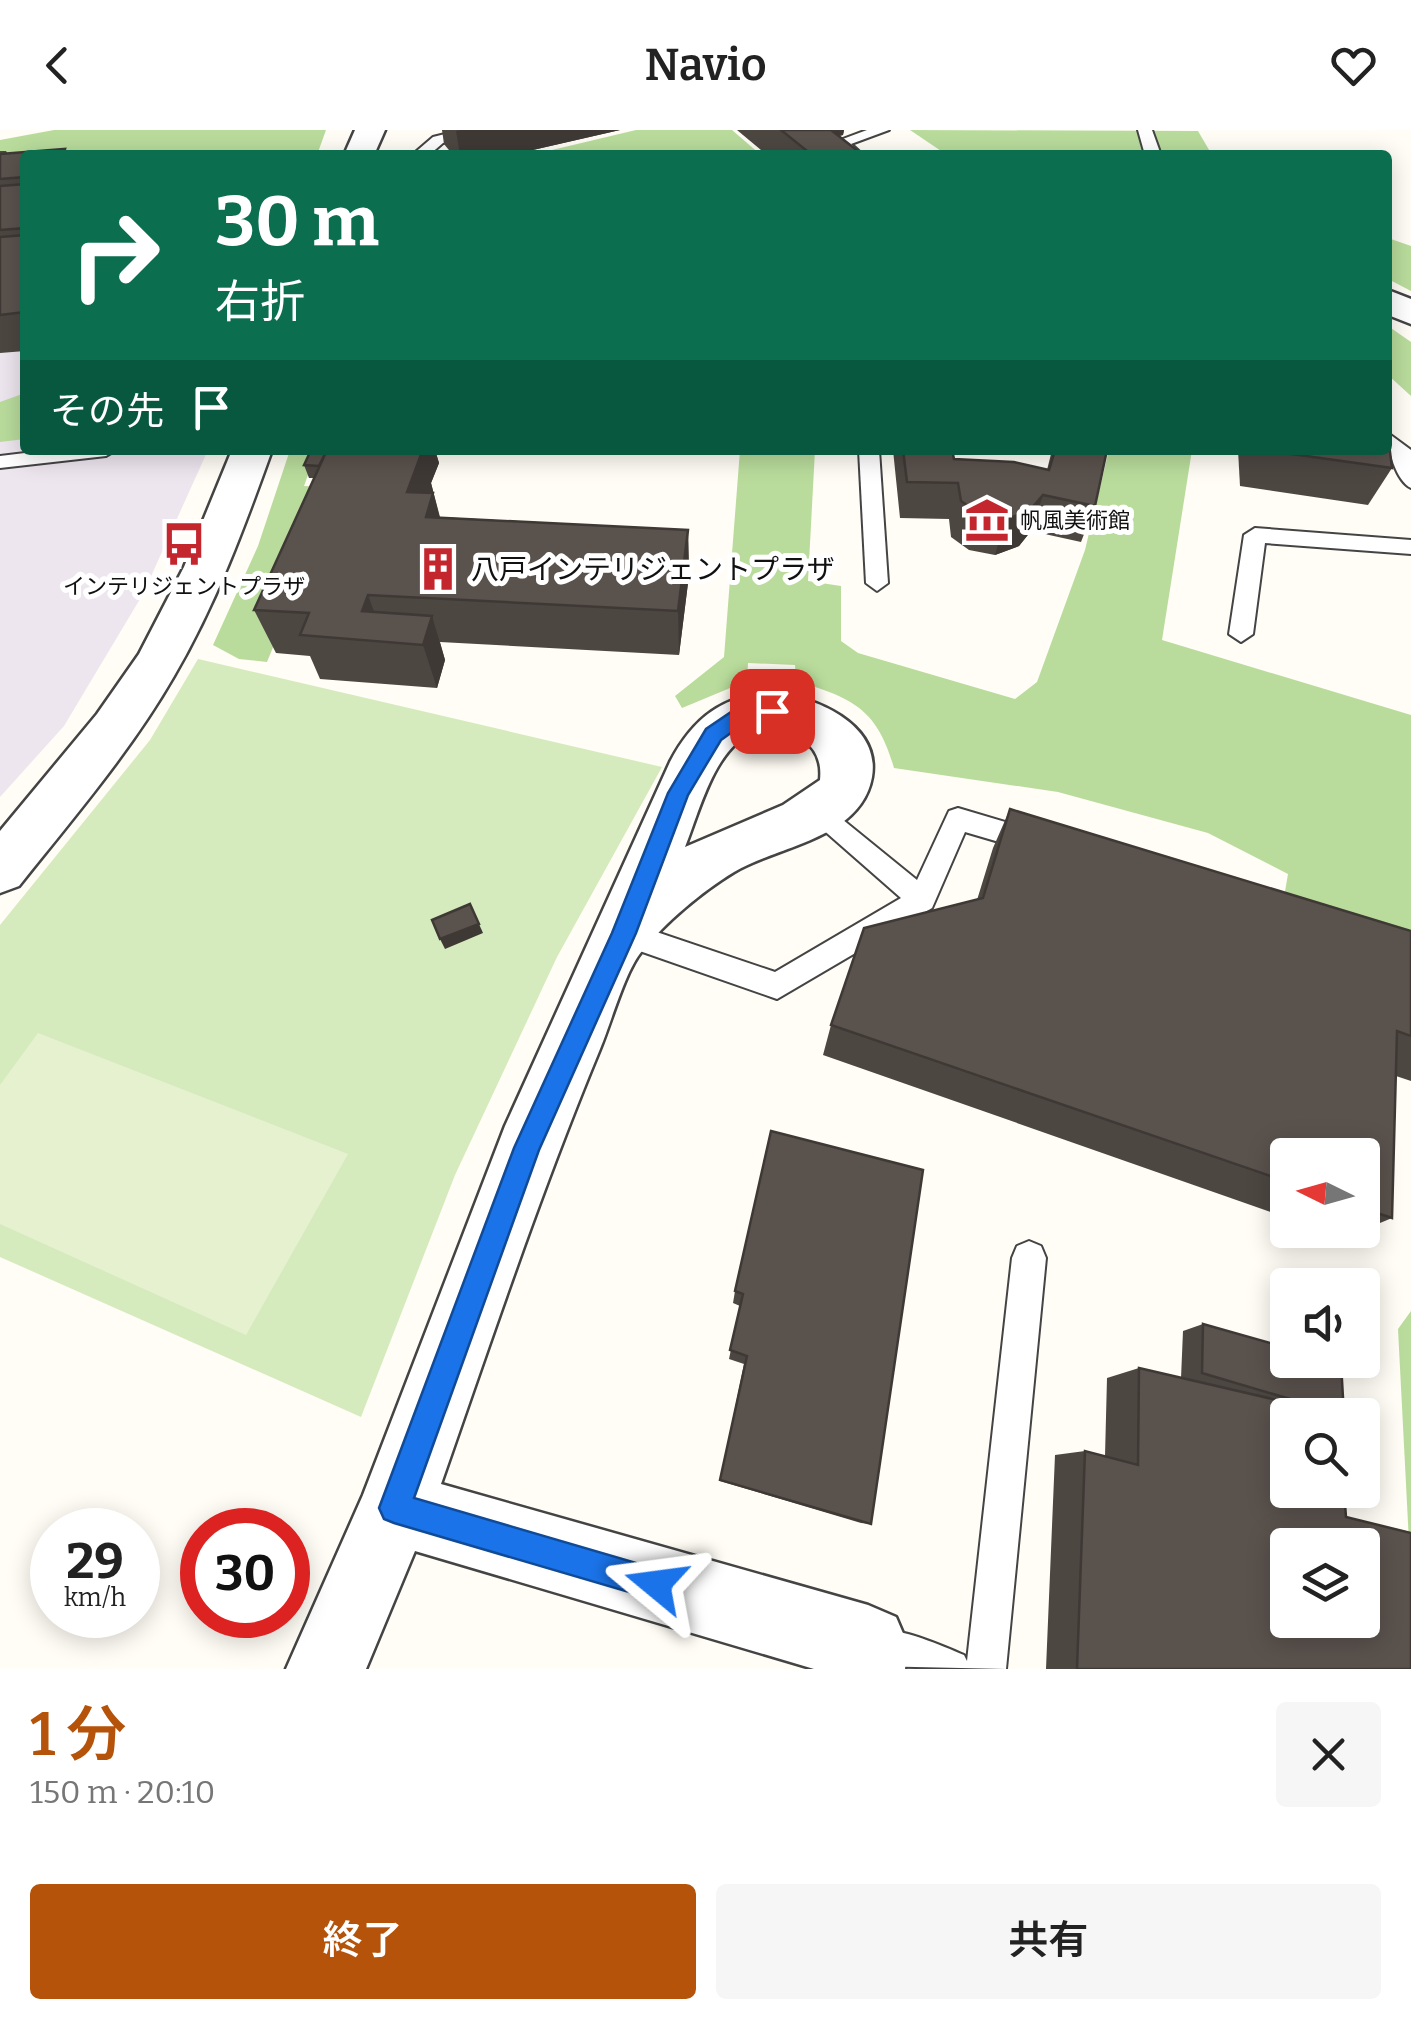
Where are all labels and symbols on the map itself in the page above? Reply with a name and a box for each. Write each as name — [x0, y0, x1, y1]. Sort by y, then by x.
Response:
museum icon: 帆風美術館 — [963, 496, 1011, 544]
place label: 帆風美術館 — [1020, 507, 1130, 534]
bus stop icon: インテリジェントプラザ — [160, 520, 208, 568]
building icon: 八戸インテリジェントプラザ — [414, 545, 462, 593]
place label: 八戸インテリジェントプラザ — [471, 553, 835, 586]
place label: インテリジェントプラザ — [63, 573, 305, 600]
pin — [730, 669, 815, 754]
north arrow — [1270, 1138, 1380, 1248]
speed limit sign: 30 — [180, 1508, 310, 1638]
position arrow — [604, 1532, 708, 1636]

